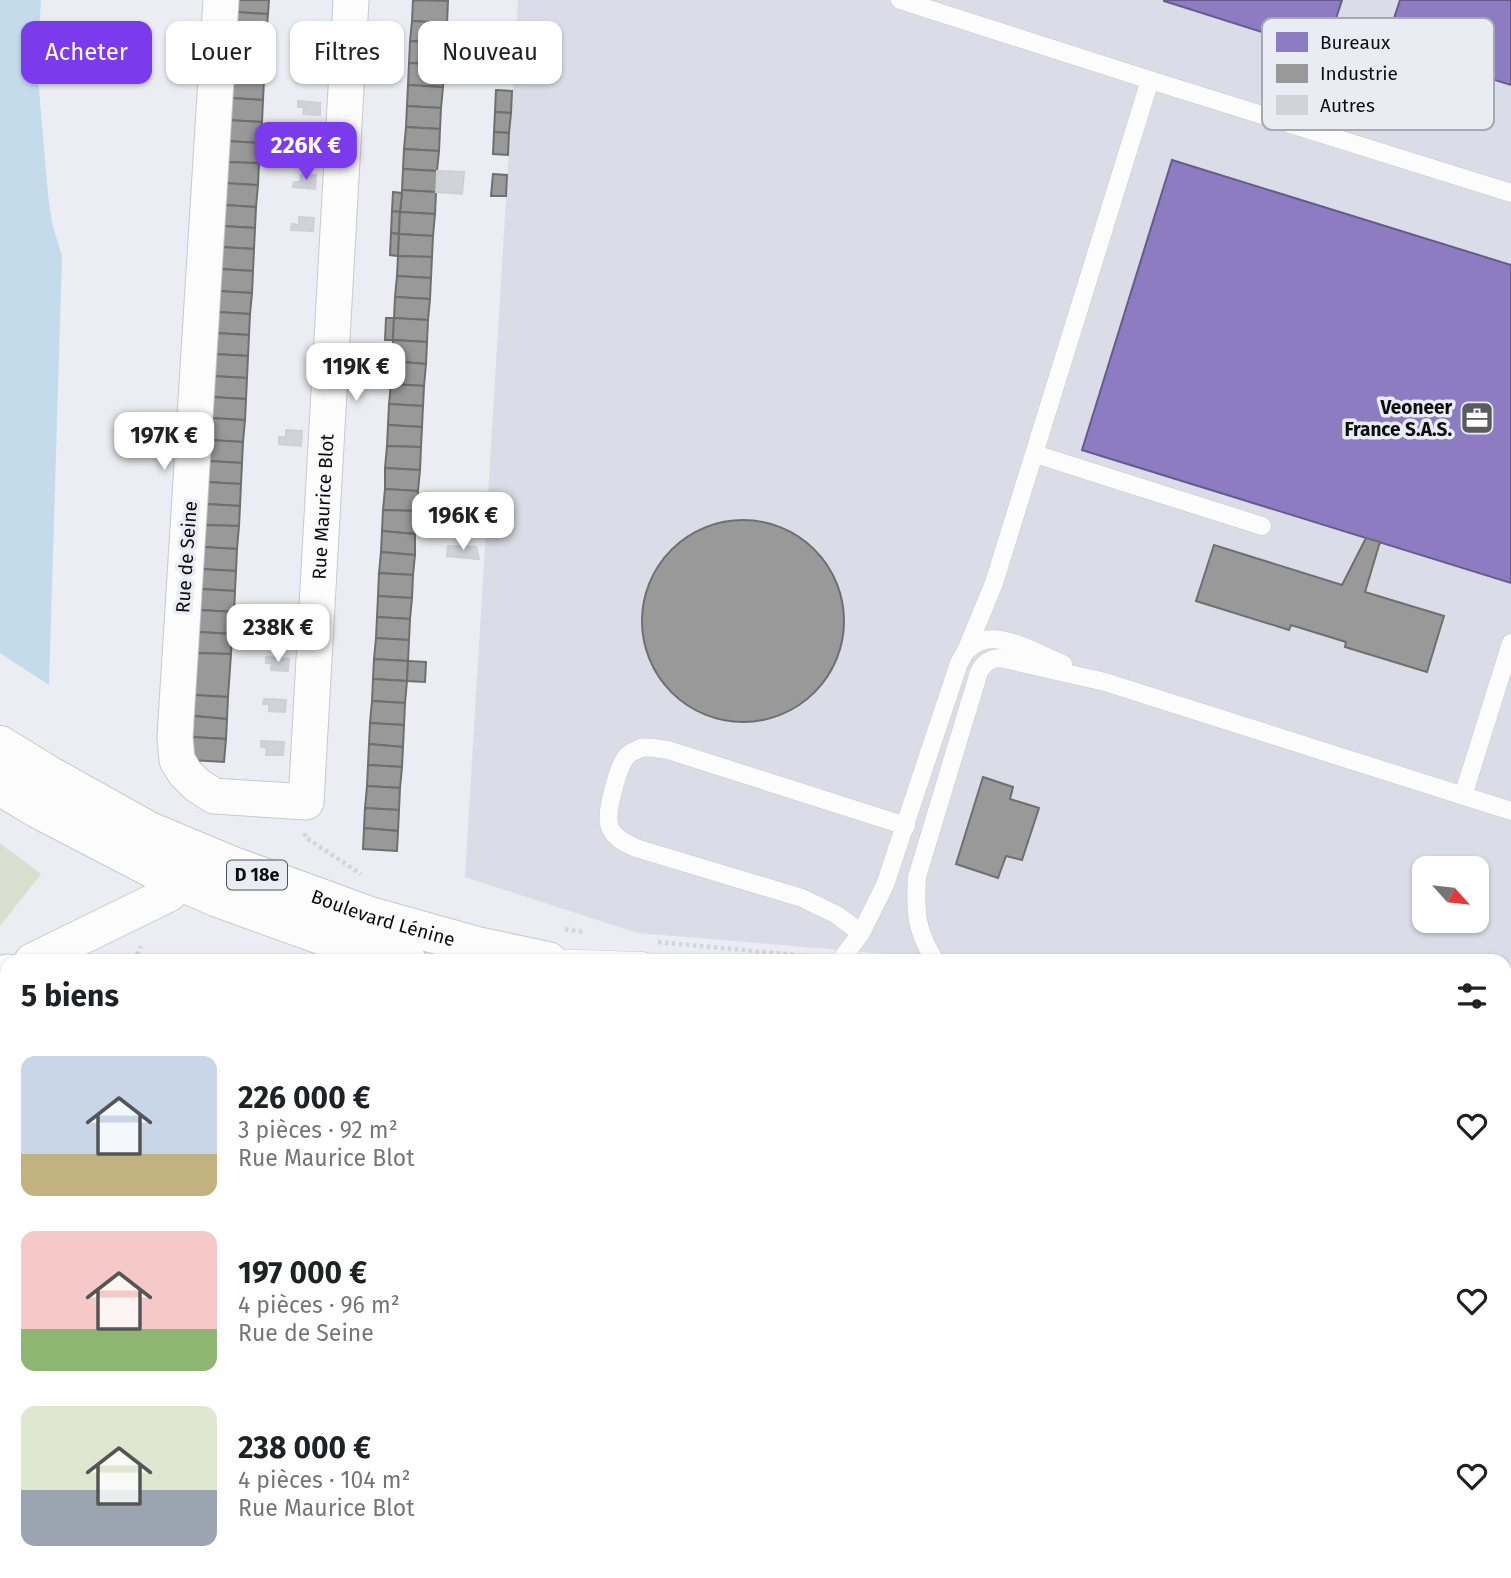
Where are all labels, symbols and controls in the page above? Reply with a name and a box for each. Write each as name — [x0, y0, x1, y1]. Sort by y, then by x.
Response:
legend — [1262, 18, 1494, 130]
chip: Acheter — [21, 21, 152, 84]
chip: Louer — [166, 21, 276, 84]
chip: Filtres — [290, 21, 404, 84]
chip: Nouveau — [418, 21, 562, 84]
text: Bureaux — [1320, 31, 1391, 54]
text: Industrie — [1320, 62, 1398, 85]
text: Autres — [1320, 94, 1375, 117]
pin: 226K € — [249, 122, 363, 182]
text: 226K € — [271, 131, 341, 159]
pin: 119K € — [299, 344, 413, 403]
text: 119K € — [322, 352, 390, 380]
place label: Veoneer France S.A.S. — [1344, 396, 1452, 441]
office icon: Veoneer France S.A.S. — [1458, 399, 1496, 437]
pin: 197K € — [107, 412, 221, 472]
text: 197K € — [130, 421, 198, 449]
street label: Rue Maurice Blot — [307, 433, 339, 580]
pin: 196K € — [406, 492, 520, 552]
street label: Rue de Seine — [171, 500, 202, 614]
text: 196K € — [428, 501, 498, 529]
pin: 238K € — [221, 604, 335, 664]
text: 238K € — [243, 613, 313, 641]
north arrow — [1412, 856, 1489, 933]
map controls — [1412, 856, 1489, 933]
road number: D 18e — [227, 860, 287, 890]
street label: Boulevard Lénine — [308, 885, 458, 951]
icon: filters — [1453, 977, 1491, 1015]
text: 5 biens — [21, 978, 119, 1014]
text: 226 000 € — [238, 1080, 371, 1116]
icon: home — [77, 1084, 161, 1168]
icon: heart — [1453, 1107, 1491, 1145]
text: 3 pièces · 92 m² — [238, 1116, 398, 1144]
text: Rue Maurice Blot — [238, 1144, 415, 1172]
text: 197 000 € — [238, 1255, 367, 1291]
icon: home — [77, 1259, 161, 1343]
icon: heart — [1453, 1282, 1491, 1320]
text: 4 pièces · 96 m² — [238, 1291, 400, 1319]
text: Rue de Seine — [238, 1319, 374, 1347]
text: 238 000 € — [238, 1430, 371, 1466]
icon: home — [77, 1434, 161, 1518]
icon: heart — [1453, 1457, 1491, 1495]
text: 4 pièces · 104 m² — [238, 1466, 410, 1494]
text: Rue Maurice Blot — [238, 1494, 415, 1522]

